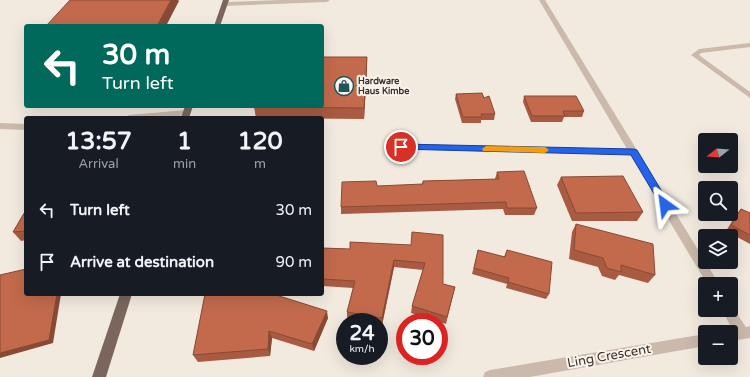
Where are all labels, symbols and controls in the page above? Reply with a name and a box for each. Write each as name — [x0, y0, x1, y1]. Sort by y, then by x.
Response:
text: 30 m — [102, 38, 170, 72]
icon: left — [36, 40, 88, 92]
text: Turn left — [102, 72, 174, 94]
shop icon: Hardware Haus Kimbe — [333, 75, 355, 97]
place label: Hardware Haus Kimbe — [358, 76, 409, 97]
text: 13:57 — [65, 127, 132, 156]
text: 1 — [177, 127, 192, 156]
text: 120 — [237, 127, 283, 156]
pin — [384, 130, 418, 164]
north arrow — [698, 133, 738, 173]
map controls — [698, 133, 738, 365]
icon: arrive — [390, 136, 412, 158]
text: Arrival — [78, 156, 119, 172]
text: min — [173, 156, 196, 172]
text: m — [254, 156, 266, 172]
button: search — [698, 181, 738, 221]
position arrow — [644, 184, 686, 226]
icon: left — [36, 199, 58, 221]
text: Turn left — [70, 201, 130, 219]
text: 30 m — [275, 201, 312, 219]
button: layers — [698, 229, 738, 269]
icon: arrive — [36, 251, 58, 273]
text: Arrive at destination — [70, 253, 214, 271]
text: 90 m — [275, 253, 312, 271]
button: + — [698, 277, 738, 317]
speed limit sign: 30 — [396, 313, 448, 365]
text: 24 — [349, 322, 375, 346]
button: − — [698, 325, 738, 365]
street label: Ling Crescent — [566, 341, 652, 371]
text: km/h — [349, 343, 375, 355]

